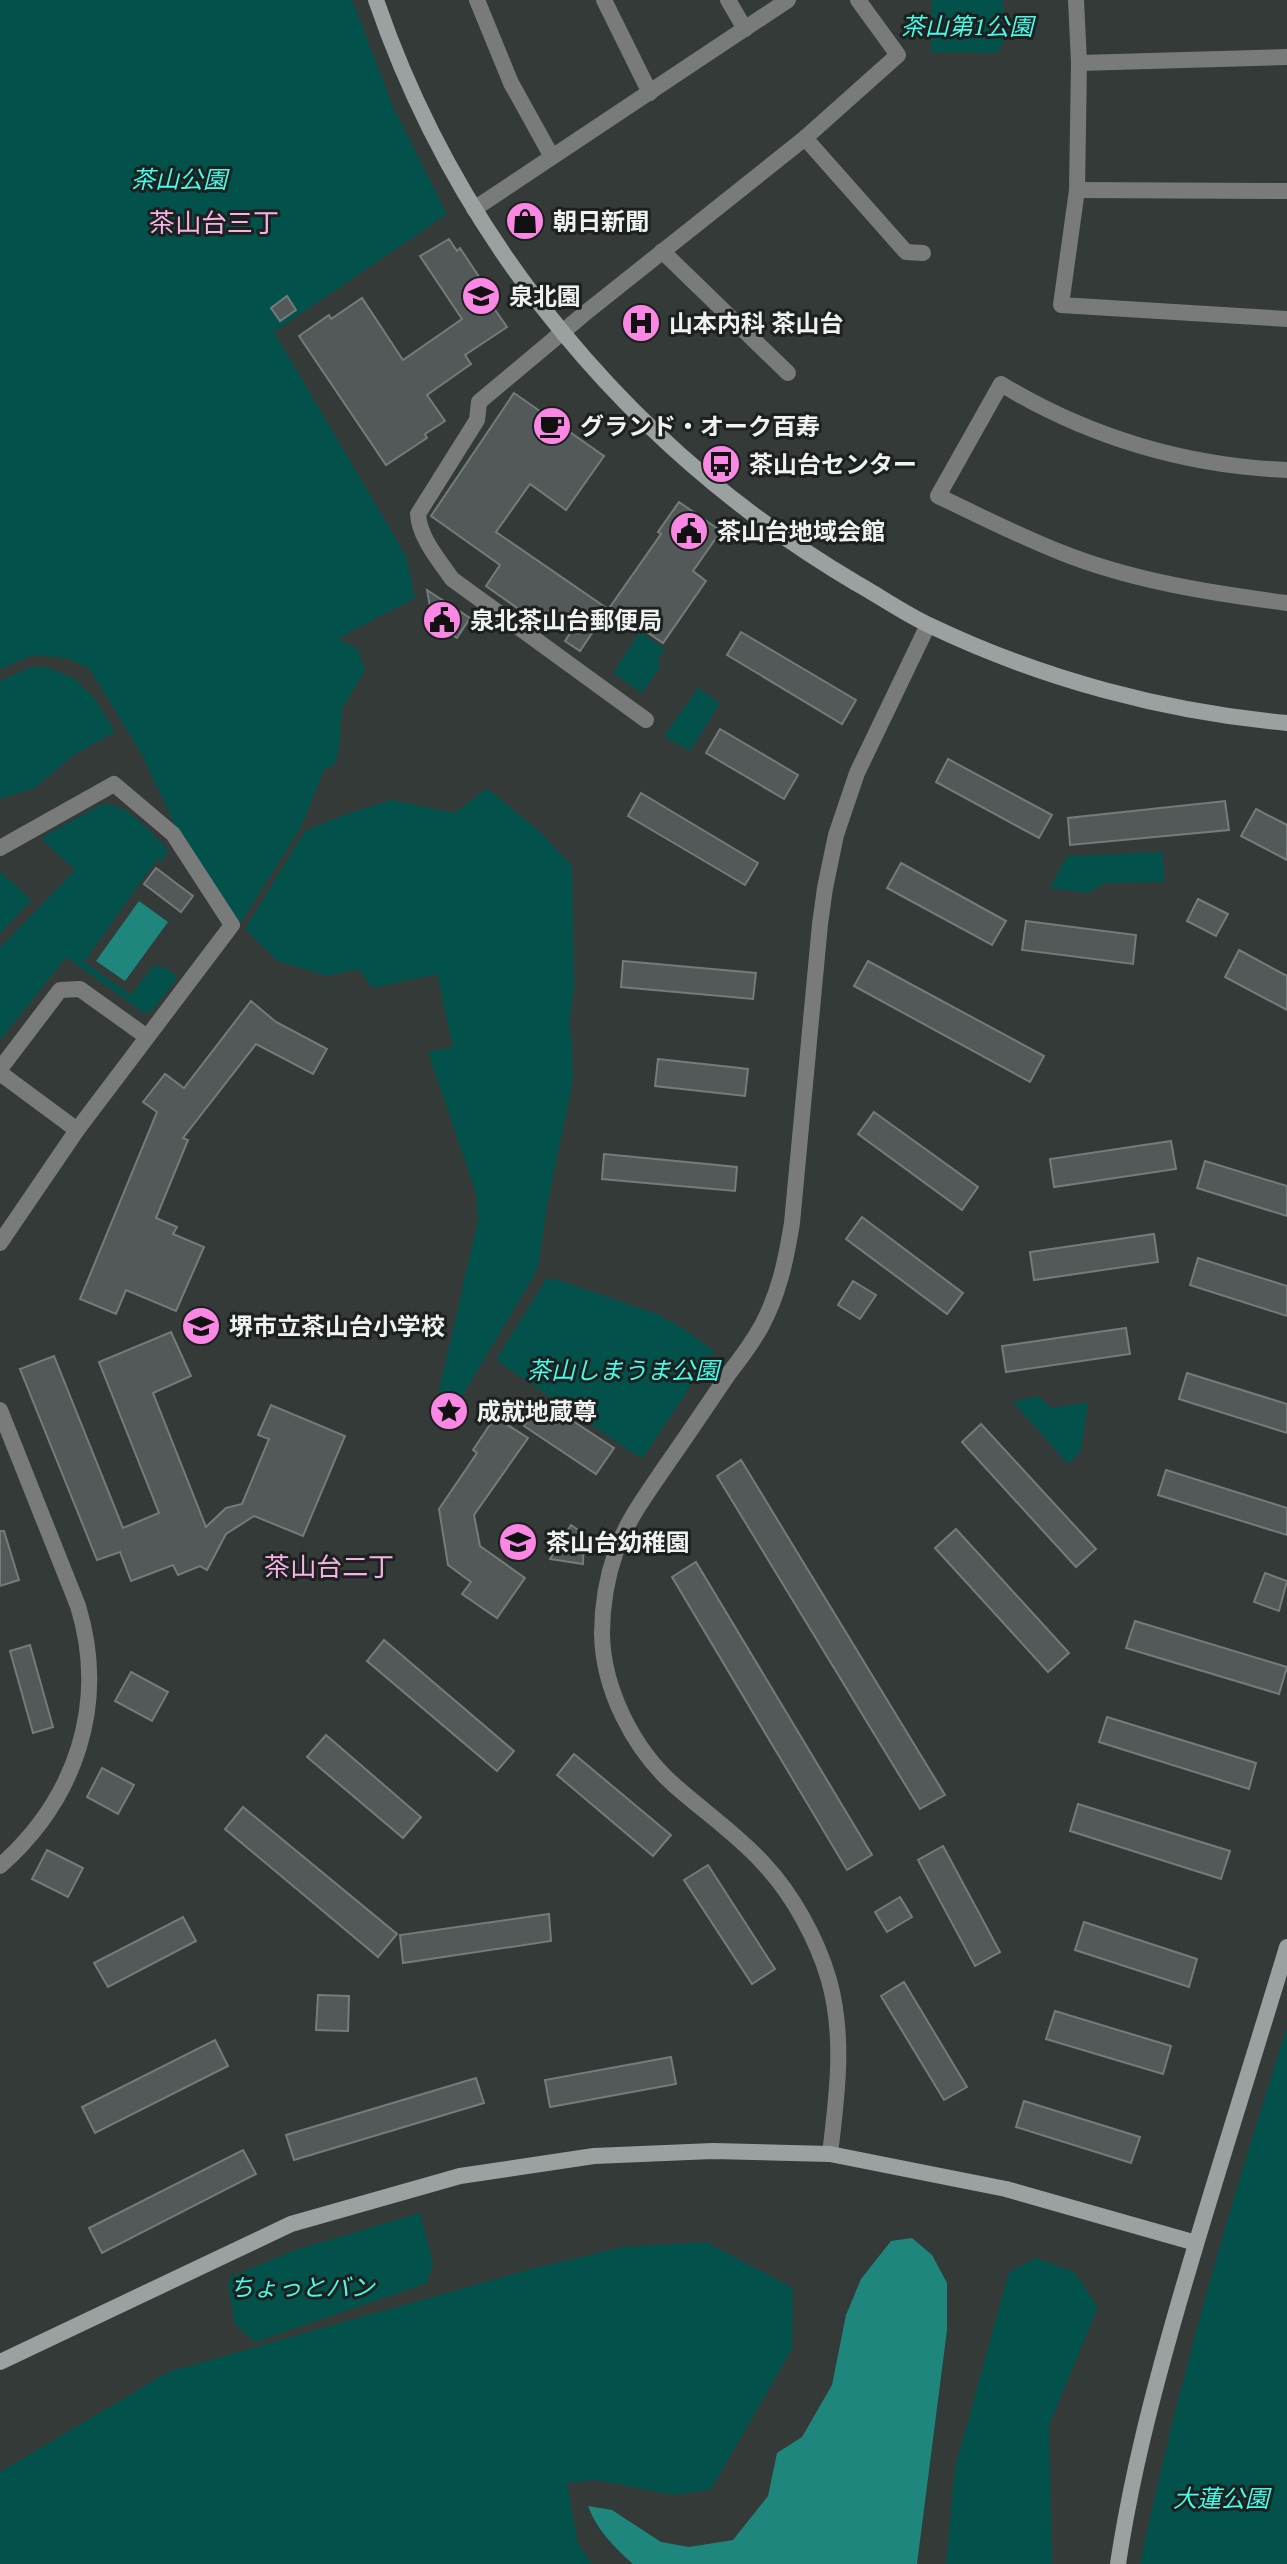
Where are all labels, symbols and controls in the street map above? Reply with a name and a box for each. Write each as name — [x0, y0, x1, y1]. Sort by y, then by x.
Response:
park label: 茶山第1公園 — [901, 10, 1036, 42]
park label: 茶山公園 — [131, 163, 230, 195]
shop icon: 朝日新聞 — [504, 200, 546, 242]
district label: 茶山台三丁 — [149, 205, 279, 239]
place label: 朝日新聞 — [553, 205, 649, 237]
school or university icon: 泉北園 — [460, 275, 502, 317]
place label: 泉北園 — [509, 280, 581, 312]
hospital icon: 山本内科 茶山台 — [620, 302, 662, 344]
place label: 山本内科 茶山台 — [669, 307, 843, 339]
cafe icon: グランド・オーク百寿 — [531, 405, 573, 447]
place label: グランド・オーク百寿 — [580, 410, 820, 442]
bus stop icon: 茶山台センター — [700, 443, 742, 485]
place label: 茶山台センター — [749, 448, 917, 480]
public building icon: 茶山台地域会館 — [668, 510, 710, 552]
place label: 茶山台地域会館 — [717, 515, 885, 547]
public building icon: 泉北茶山台郵便局 — [421, 599, 463, 641]
place label: 泉北茶山台郵便局 — [470, 604, 662, 636]
school or university icon: 堺市立茶山台小学校 — [180, 1305, 222, 1347]
place label: 堺市立茶山台小学校 — [229, 1310, 445, 1342]
park label: 茶山しまうま公園 — [527, 1354, 722, 1386]
place icon: 成就地蔵尊 — [428, 1390, 470, 1432]
place label: 成就地蔵尊 — [477, 1395, 597, 1427]
school or university icon: 茶山台幼稚園 — [497, 1521, 539, 1563]
place label: 茶山台幼稚園 — [546, 1526, 690, 1558]
district label: 茶山台二丁 — [264, 1549, 394, 1583]
park label: ちょっとバン — [229, 2271, 377, 2303]
park label: 大蓮公園 — [1173, 2482, 1272, 2514]

